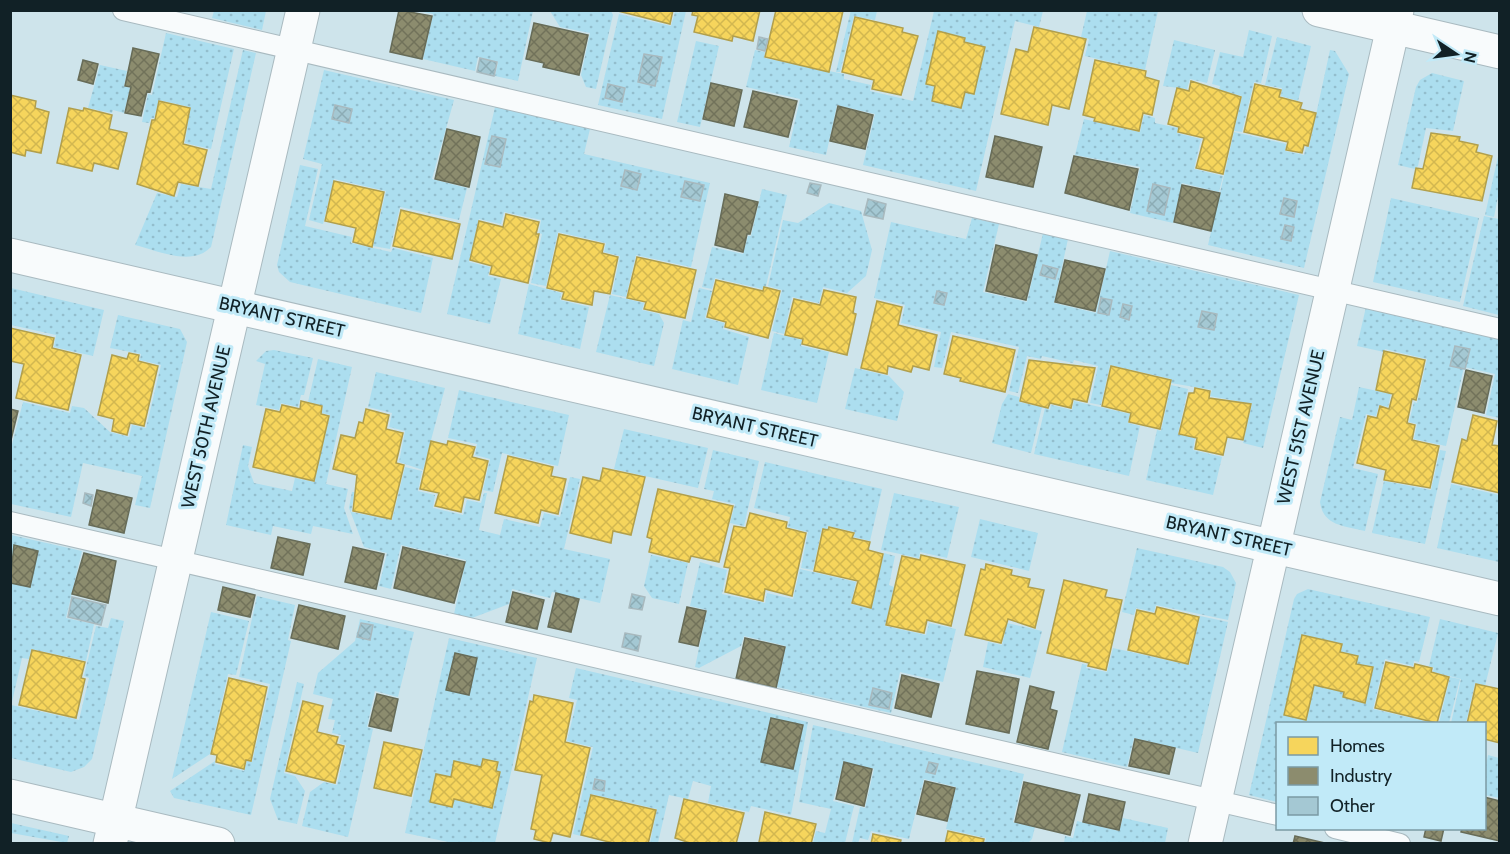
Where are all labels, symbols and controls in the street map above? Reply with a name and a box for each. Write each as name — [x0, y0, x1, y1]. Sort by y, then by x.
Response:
north arrow — [1426, 24, 1486, 84]
text: N — [1460, 50, 1481, 65]
street label: BRYANT STREET — [217, 292, 347, 342]
street label: WEST 50TH AVENUE — [177, 343, 235, 510]
street label: WEST 51ST AVENUE — [1273, 348, 1329, 506]
street label: BRYANT STREET — [690, 402, 820, 452]
street label: BRYANT STREET — [1164, 511, 1294, 561]
legend — [1276, 722, 1486, 830]
text: Homes — [1330, 735, 1385, 757]
text: Industry — [1330, 765, 1392, 787]
text: Other — [1330, 795, 1375, 817]

